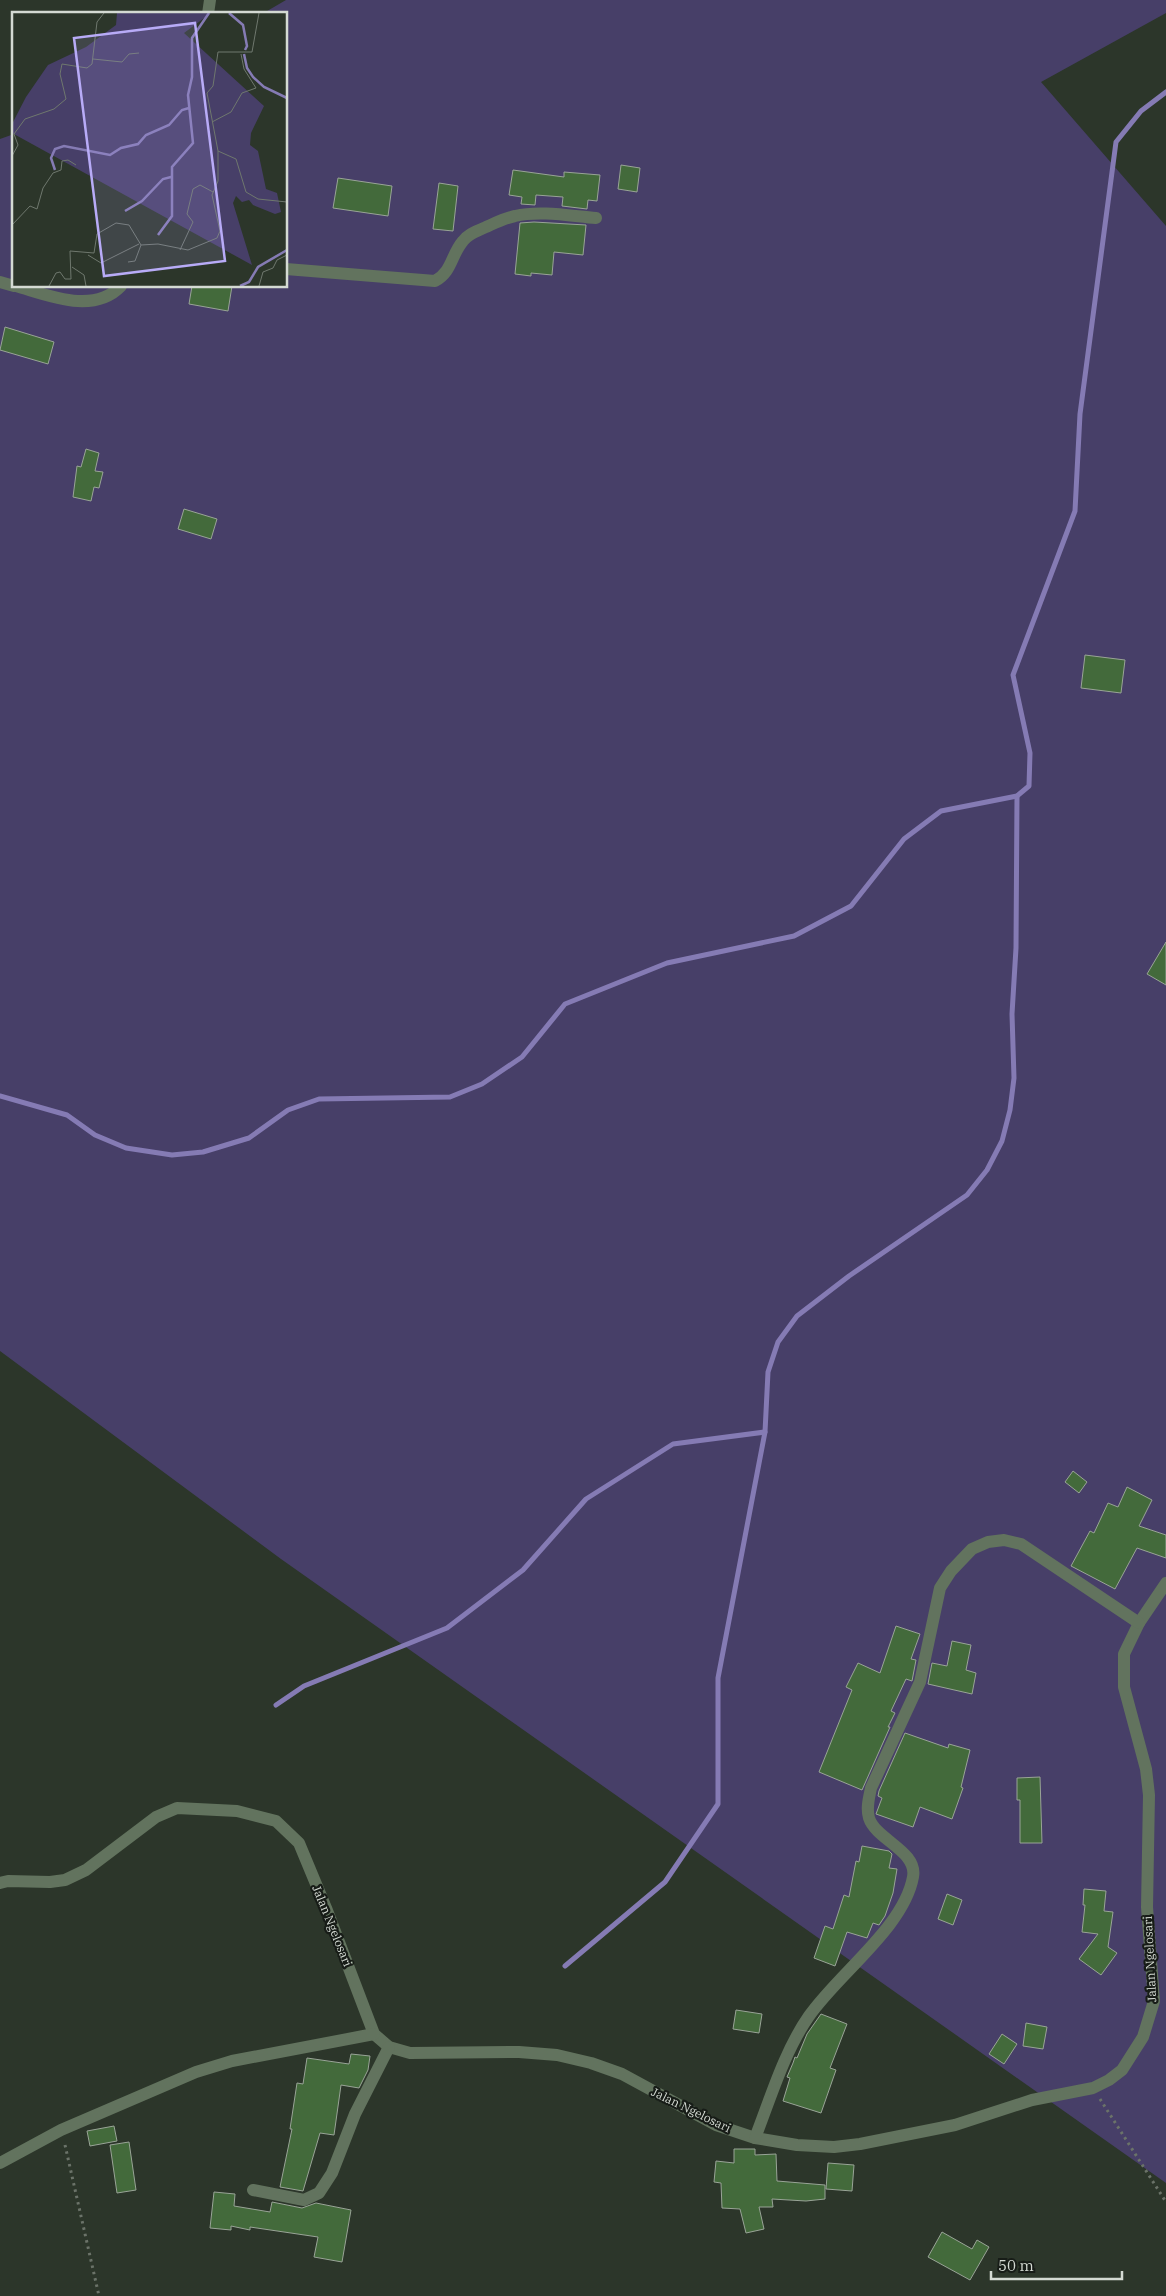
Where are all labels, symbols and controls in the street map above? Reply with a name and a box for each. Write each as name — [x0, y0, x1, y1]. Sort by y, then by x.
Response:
inset map — [12, 12, 288, 288]
street label: Jalan Ngelosari — [309, 1883, 356, 1969]
street label: Jalan Ngelosari — [1140, 1915, 1159, 2003]
street label: Jalan Ngelosari — [649, 2084, 734, 2135]
scale bar — [991, 2248, 1122, 2280]
text: 50 m — [998, 2256, 1034, 2275]

